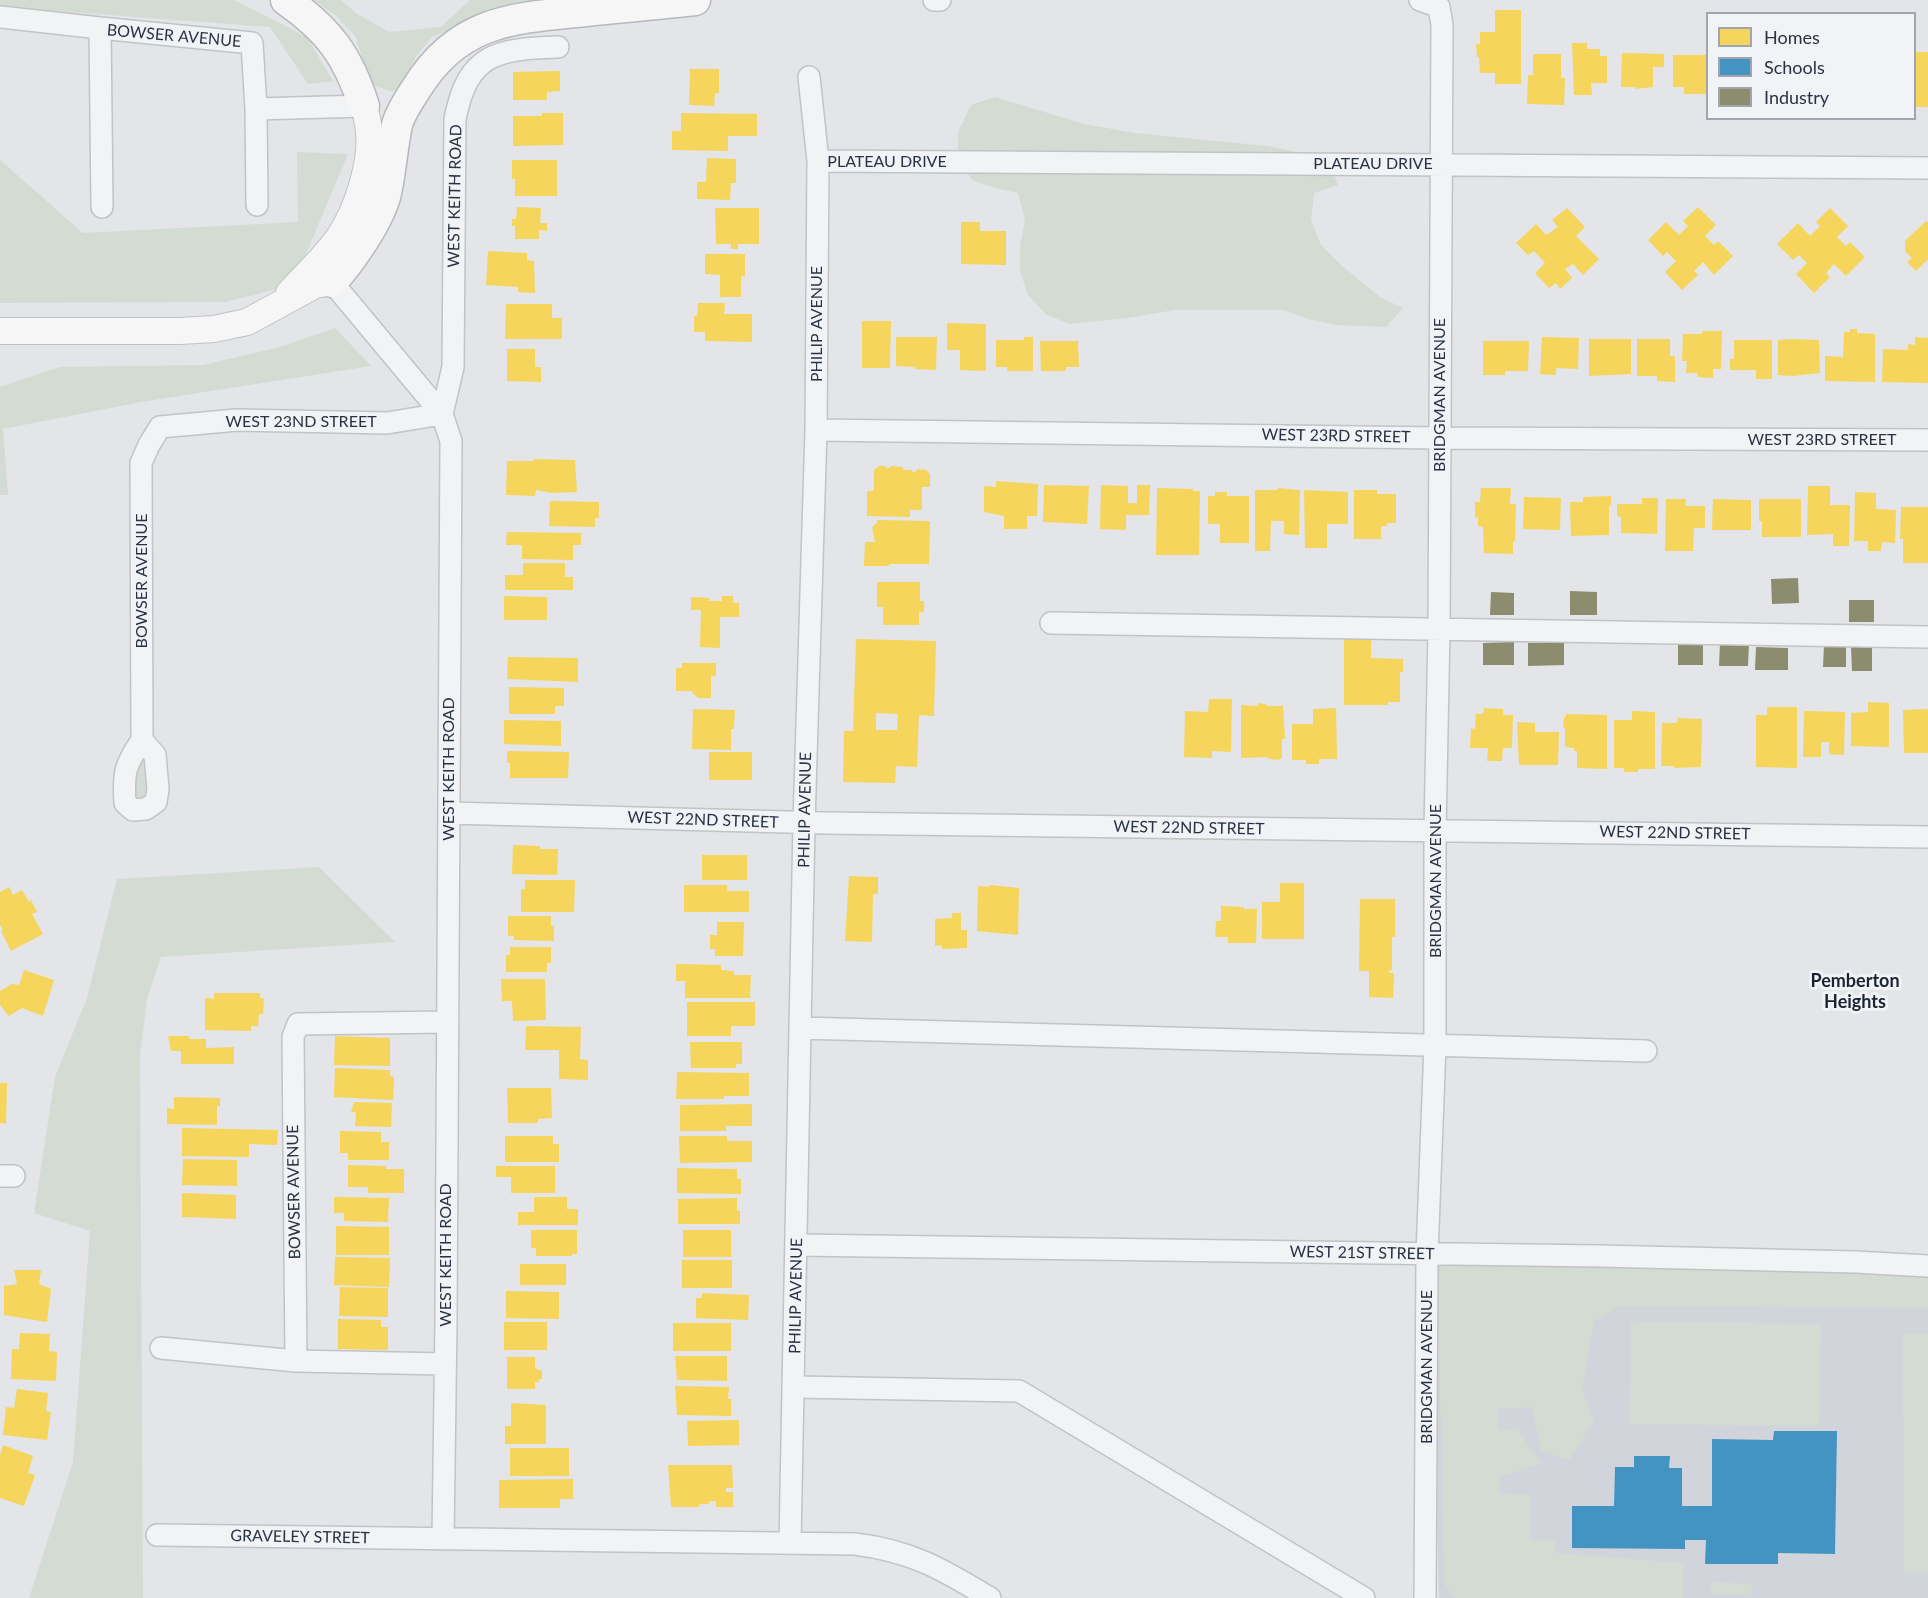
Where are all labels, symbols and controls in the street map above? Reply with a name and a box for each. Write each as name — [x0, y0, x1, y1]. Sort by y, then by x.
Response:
legend — [1706, 12, 1916, 120]
street label: BOWSER AVENUE — [106, 21, 242, 51]
text: Homes — [1764, 26, 1820, 48]
text: Schools — [1764, 56, 1825, 78]
text: Industry — [1764, 86, 1829, 108]
street label: WEST KEITH ROAD — [444, 124, 466, 268]
street label: PLATEAU DRIVE — [827, 152, 947, 172]
street label: PLATEAU DRIVE — [1313, 154, 1433, 174]
street label: PHILIP AVENUE — [807, 266, 827, 382]
street label: BRIDGMAN AVENUE — [1430, 318, 1450, 472]
street label: WEST 23ND STREET — [225, 412, 377, 432]
street label: WEST 23RD STREET — [1261, 425, 1411, 447]
street label: WEST 23RD STREET — [1748, 430, 1896, 450]
street label: BOWSER AVENUE — [132, 514, 152, 648]
street label: WEST KEITH ROAD — [439, 697, 459, 841]
street label: PHILIP AVENUE — [794, 752, 816, 868]
street label: BRIDGMAN AVENUE — [1426, 804, 1446, 958]
street label: WEST 22ND STREET — [627, 808, 779, 832]
street label: WEST 22ND STREET — [1113, 817, 1265, 839]
street label: WEST 22ND STREET — [1599, 822, 1751, 844]
district label: Pemberton Heights — [1810, 970, 1900, 1012]
street label: BOWSER AVENUE — [283, 1124, 305, 1260]
street label: WEST KEITH ROAD — [436, 1183, 456, 1327]
street label: PHILIP AVENUE — [785, 1238, 807, 1354]
street label: WEST 21ST STREET — [1289, 1242, 1435, 1264]
street label: BRIDGMAN AVENUE — [1417, 1290, 1437, 1444]
street label: GRAVELEY STREET — [230, 1526, 370, 1548]

